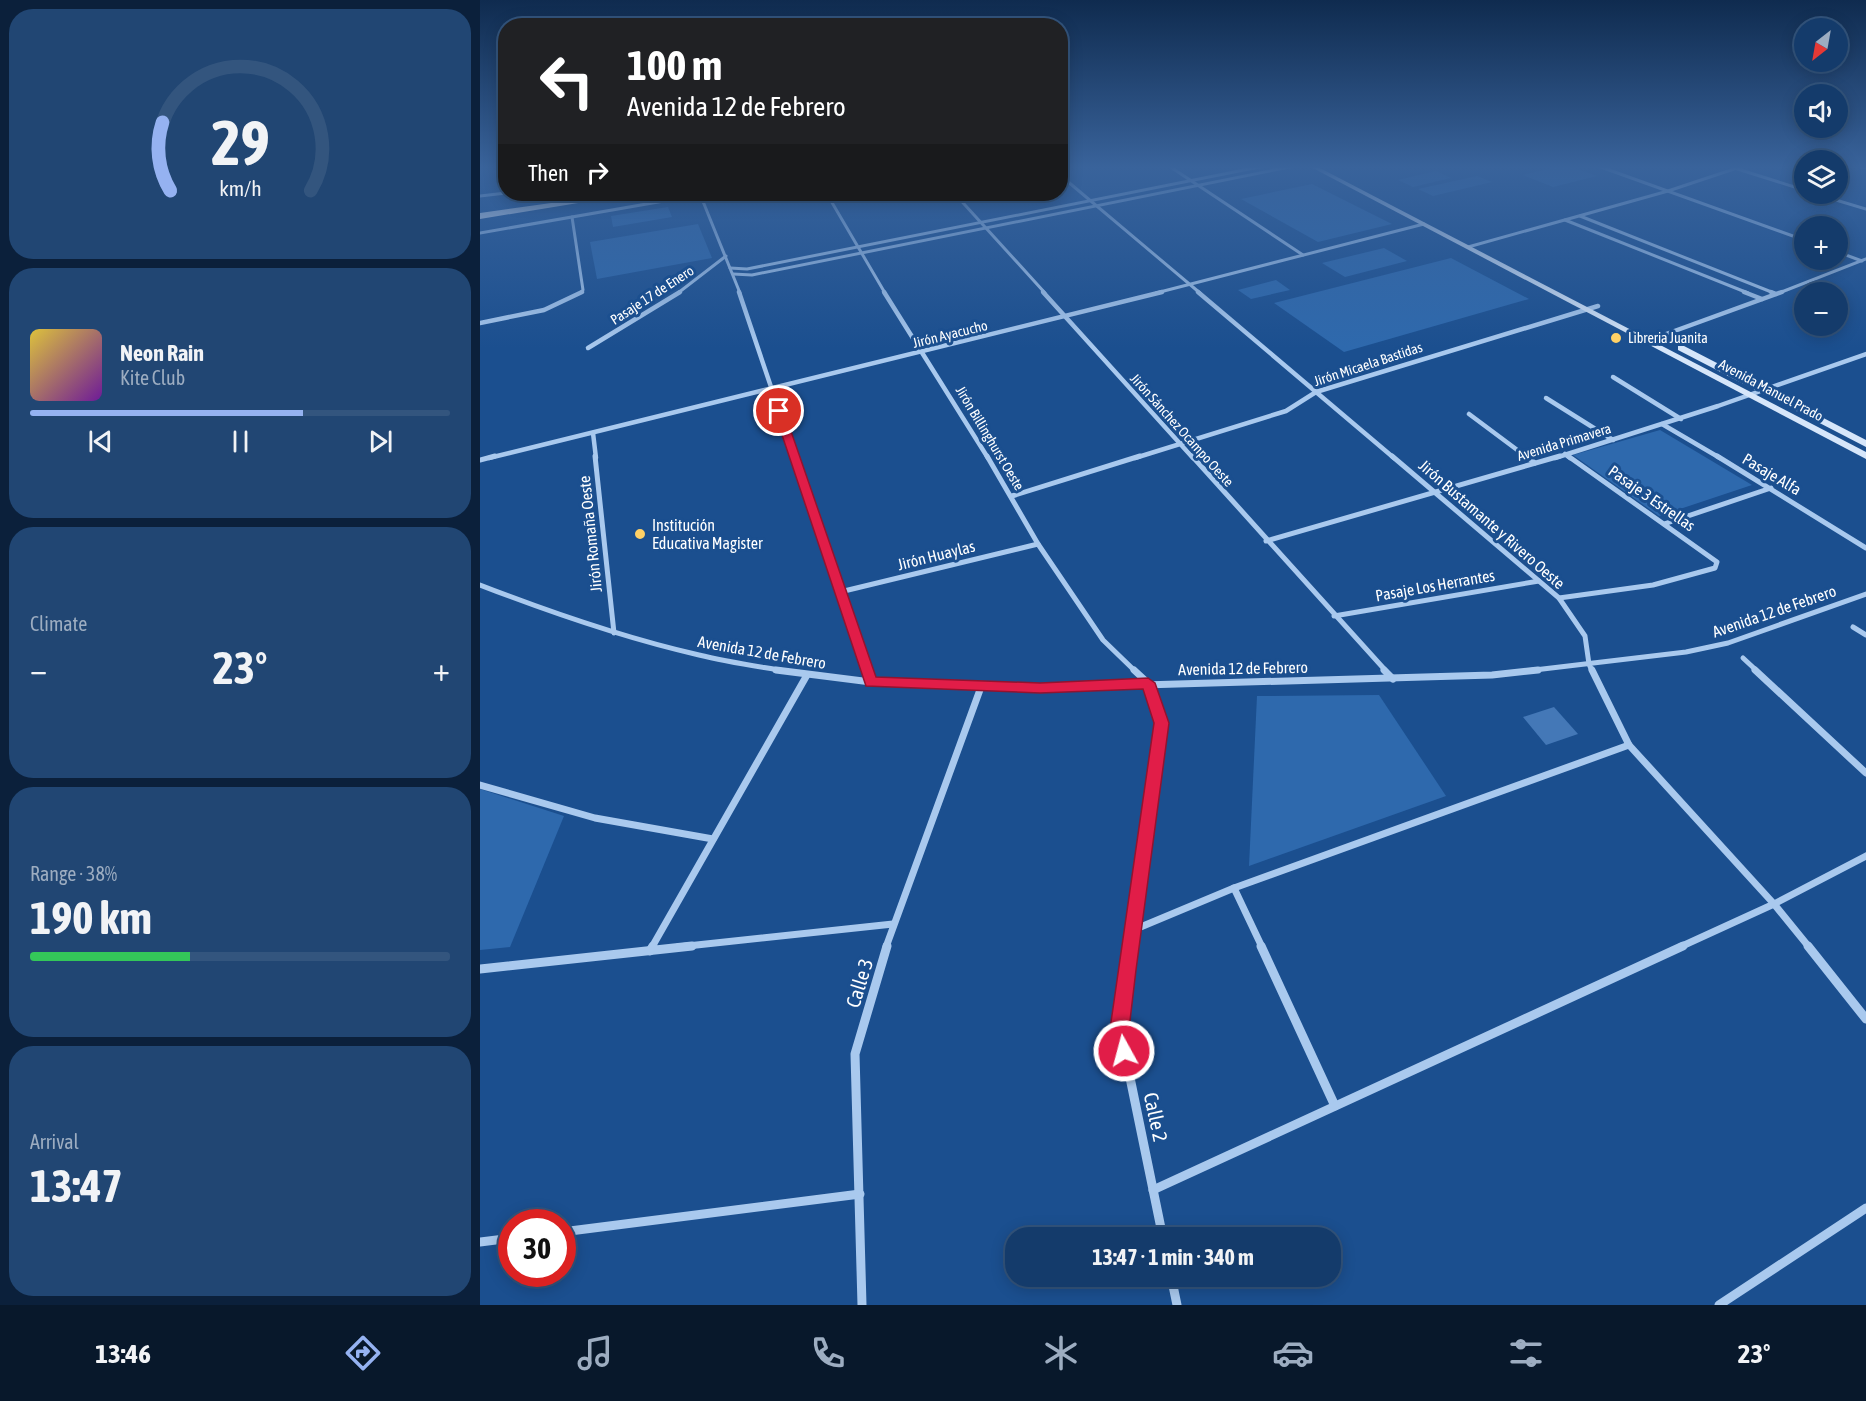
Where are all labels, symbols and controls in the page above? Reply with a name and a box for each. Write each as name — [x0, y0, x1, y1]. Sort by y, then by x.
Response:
north arrow — [1794, 18, 1848, 72]
map controls — [1794, 18, 1848, 336]
text: 100 m — [627, 41, 722, 89]
icon: left — [528, 42, 606, 120]
button: sound — [1794, 84, 1848, 138]
text: Avenida 12 de Febrero — [627, 91, 846, 122]
text: 29 — [211, 107, 269, 178]
button: layers — [1794, 150, 1848, 204]
icon: right — [581, 156, 614, 189]
text: Then — [528, 160, 569, 186]
text: km/h — [219, 176, 261, 201]
button: + — [1794, 216, 1848, 270]
street label: Pasaje 17 de Enero — [607, 262, 697, 328]
button: − — [1794, 282, 1848, 336]
street label: Jirón Ayacucho — [911, 317, 989, 351]
place label: Libreria Juanita — [1628, 330, 1708, 346]
marker: Libreria Juanita — [1609, 331, 1623, 345]
street label: Jirón Micaela Bastidas — [1312, 339, 1424, 389]
text: Neon Rain — [120, 340, 204, 366]
street label: Avenida Manuel Prado — [1716, 356, 1826, 424]
text: Kite Club — [120, 366, 185, 389]
street label: Jirón Sánchez Ocampo Oeste — [1127, 370, 1237, 490]
street label: Jirón Billinghurst Oeste — [953, 383, 1027, 493]
pin — [753, 385, 804, 436]
icon: arrive — [762, 394, 795, 427]
street label: Avenida Primavera — [1515, 420, 1613, 464]
icon: previous — [84, 425, 117, 458]
icon: pause — [224, 425, 257, 458]
icon: next — [364, 425, 397, 458]
street label: Pasaje Alfa — [1739, 450, 1805, 499]
street label: Jirón Bustamante y Rivero Oeste — [1415, 456, 1569, 593]
street label: Pasaje 3 Estrellas — [1605, 462, 1699, 536]
street label: Jirón Romaña Oeste — [575, 475, 605, 593]
place label: Institución Educativa Magister — [652, 516, 763, 553]
marker: Institución Educativa Magister — [633, 527, 647, 541]
street label: Jirón Huaylas — [895, 537, 977, 574]
street label: Pasaje Los Herrantes — [1374, 566, 1497, 605]
street label: Avenida 12 de Febrero — [1710, 581, 1838, 641]
text: Climate — [30, 612, 87, 635]
street label: Avenida 12 de Febrero — [697, 632, 827, 672]
text: 23° — [213, 642, 267, 694]
text: − — [30, 650, 47, 688]
text: + — [433, 650, 450, 688]
street label: Avenida 12 de Febrero — [1178, 658, 1308, 678]
text: Range · 38% — [30, 862, 117, 885]
text: 190 km — [30, 892, 152, 944]
street label: Calle 3 — [841, 956, 877, 1010]
position arrow — [1092, 1019, 1156, 1083]
street label: Calle 2 — [1140, 1090, 1172, 1144]
text: Arrival — [30, 1130, 79, 1153]
text: 13:47 — [30, 1160, 123, 1212]
speed limit sign: 30 — [498, 1209, 576, 1287]
text: 13:47 · 1 min · 340 m — [1092, 1244, 1254, 1270]
icon: directions — [342, 1332, 384, 1374]
icon: music — [574, 1332, 616, 1374]
icon: phone — [807, 1332, 849, 1374]
icon: climate — [1040, 1332, 1082, 1374]
icon: car — [1272, 1332, 1314, 1374]
icon: filters — [1505, 1332, 1547, 1374]
text: 13:46 — [95, 1338, 151, 1369]
text: 23° — [1738, 1338, 1771, 1369]

